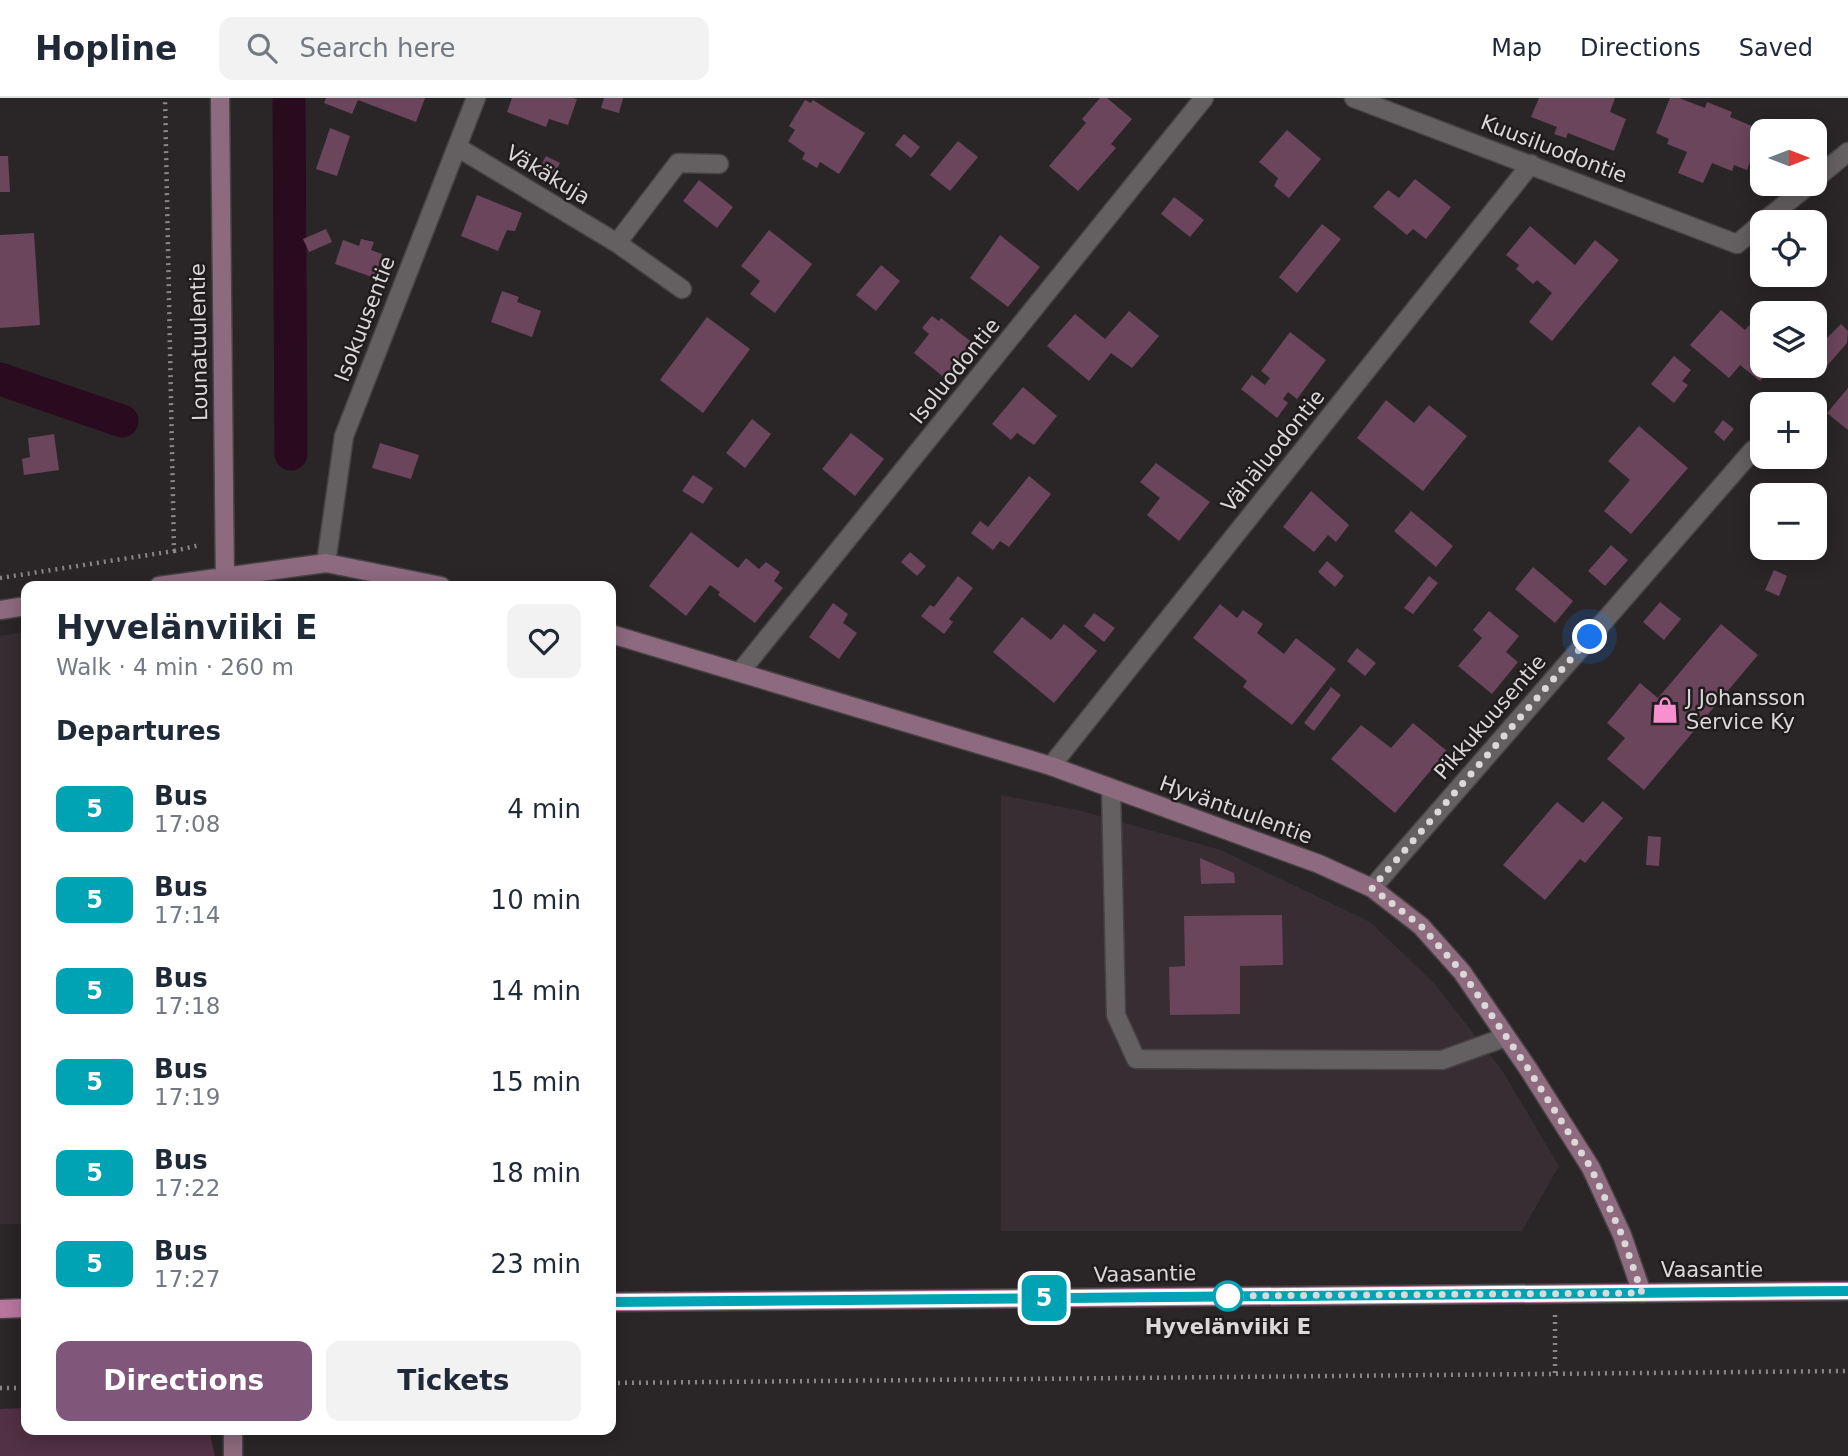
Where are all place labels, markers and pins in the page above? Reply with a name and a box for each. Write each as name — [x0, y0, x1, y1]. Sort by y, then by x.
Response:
place label: J Johansson Service Ky — [1684, 686, 1805, 734]
shop icon: J Johansson Service Ky — [1650, 695, 1680, 725]
marker: Hyvelänviiki E — [1213, 1281, 1243, 1311]
place label: Hyvelänviiki E — [1145, 1315, 1311, 1339]

